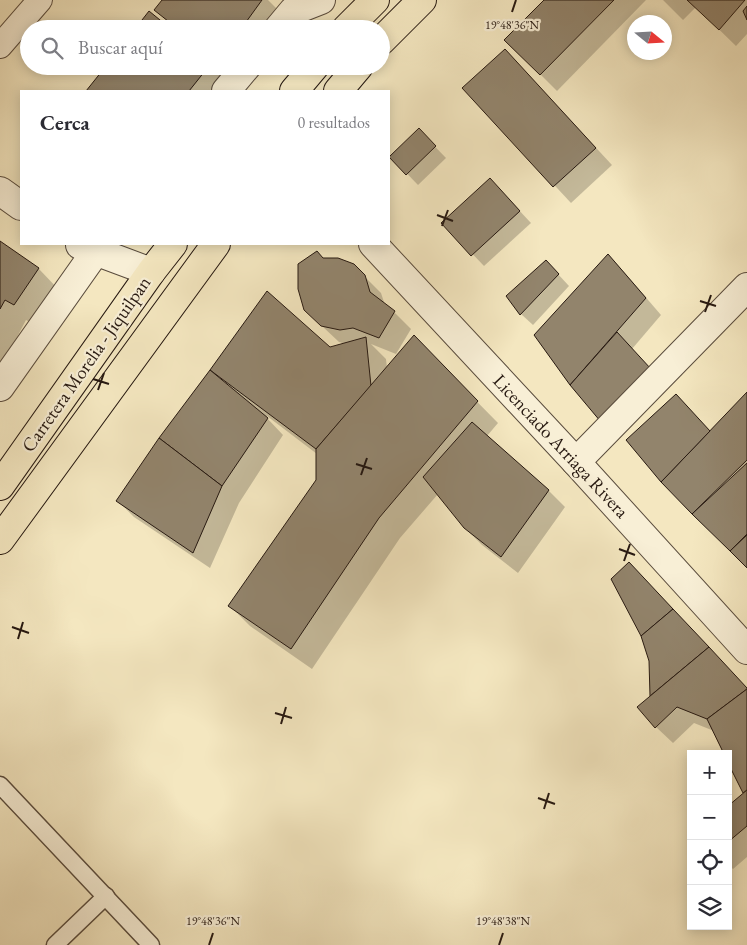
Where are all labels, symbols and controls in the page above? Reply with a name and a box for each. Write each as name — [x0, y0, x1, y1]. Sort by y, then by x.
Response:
north arrow — [627, 15, 672, 60]
text: 19°48'36"N — [485, 17, 539, 33]
search box — [20, 20, 390, 75]
icon: search — [38, 34, 66, 62]
text: Buscar aquí — [78, 35, 163, 60]
text: Cerca — [40, 109, 90, 136]
text: 0 resultados — [298, 112, 370, 133]
street label: Carretera Morelia - Jiquilpan — [16, 271, 156, 457]
street label: Licenciado Arriaga Rivera — [488, 369, 635, 524]
map controls — [687, 750, 732, 930]
button: + — [687, 750, 732, 795]
button: − — [687, 795, 732, 840]
button: locate — [687, 840, 732, 885]
button: layers — [687, 885, 732, 930]
text: 19°48'36"N — [186, 913, 240, 929]
text: 19°48'38"N — [476, 913, 530, 929]

